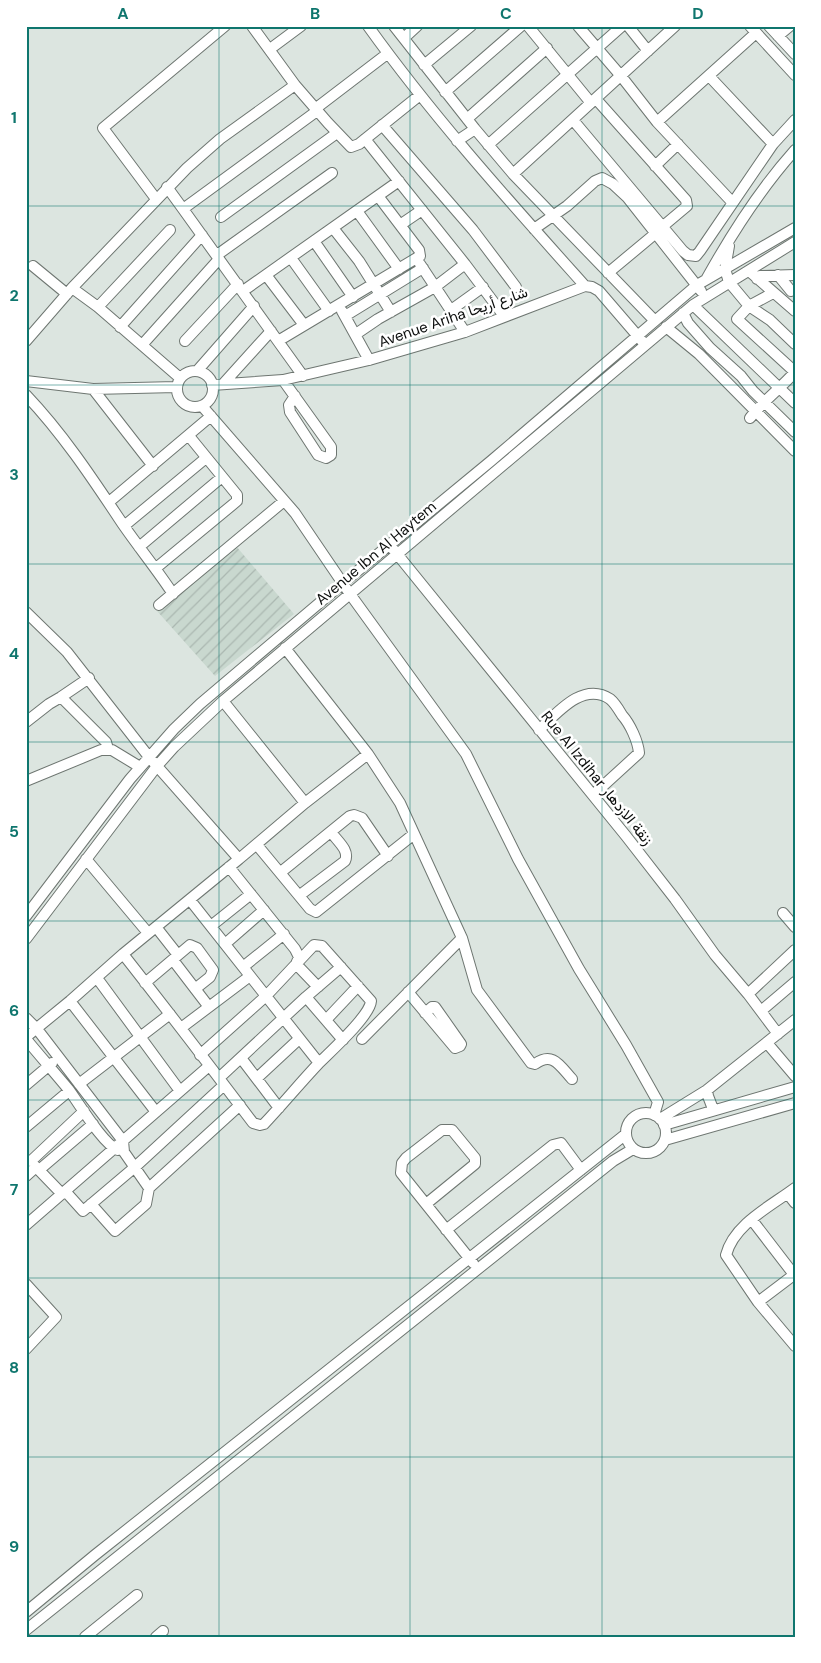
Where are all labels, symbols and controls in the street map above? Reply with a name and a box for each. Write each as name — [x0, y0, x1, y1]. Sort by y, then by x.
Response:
text: A — [117, 3, 129, 24]
text: B — [310, 3, 320, 24]
text: C — [500, 3, 512, 24]
text: D — [692, 3, 704, 24]
text: 1 — [11, 107, 17, 128]
street label: Avenue Ariha شارع أريحا — [376, 282, 531, 353]
text: 2 — [9, 285, 19, 306]
text: 3 — [9, 464, 19, 485]
street label: Avenue Ibn Al Haytem — [311, 497, 441, 609]
text: 4 — [9, 643, 19, 664]
street label: Rue Al Izdihar زنقة الازدهار — [537, 707, 657, 849]
text: 5 — [9, 821, 19, 842]
text: 6 — [9, 1000, 19, 1021]
text: 7 — [10, 1179, 19, 1200]
text: 8 — [9, 1357, 19, 1378]
text: 9 — [9, 1536, 19, 1557]

